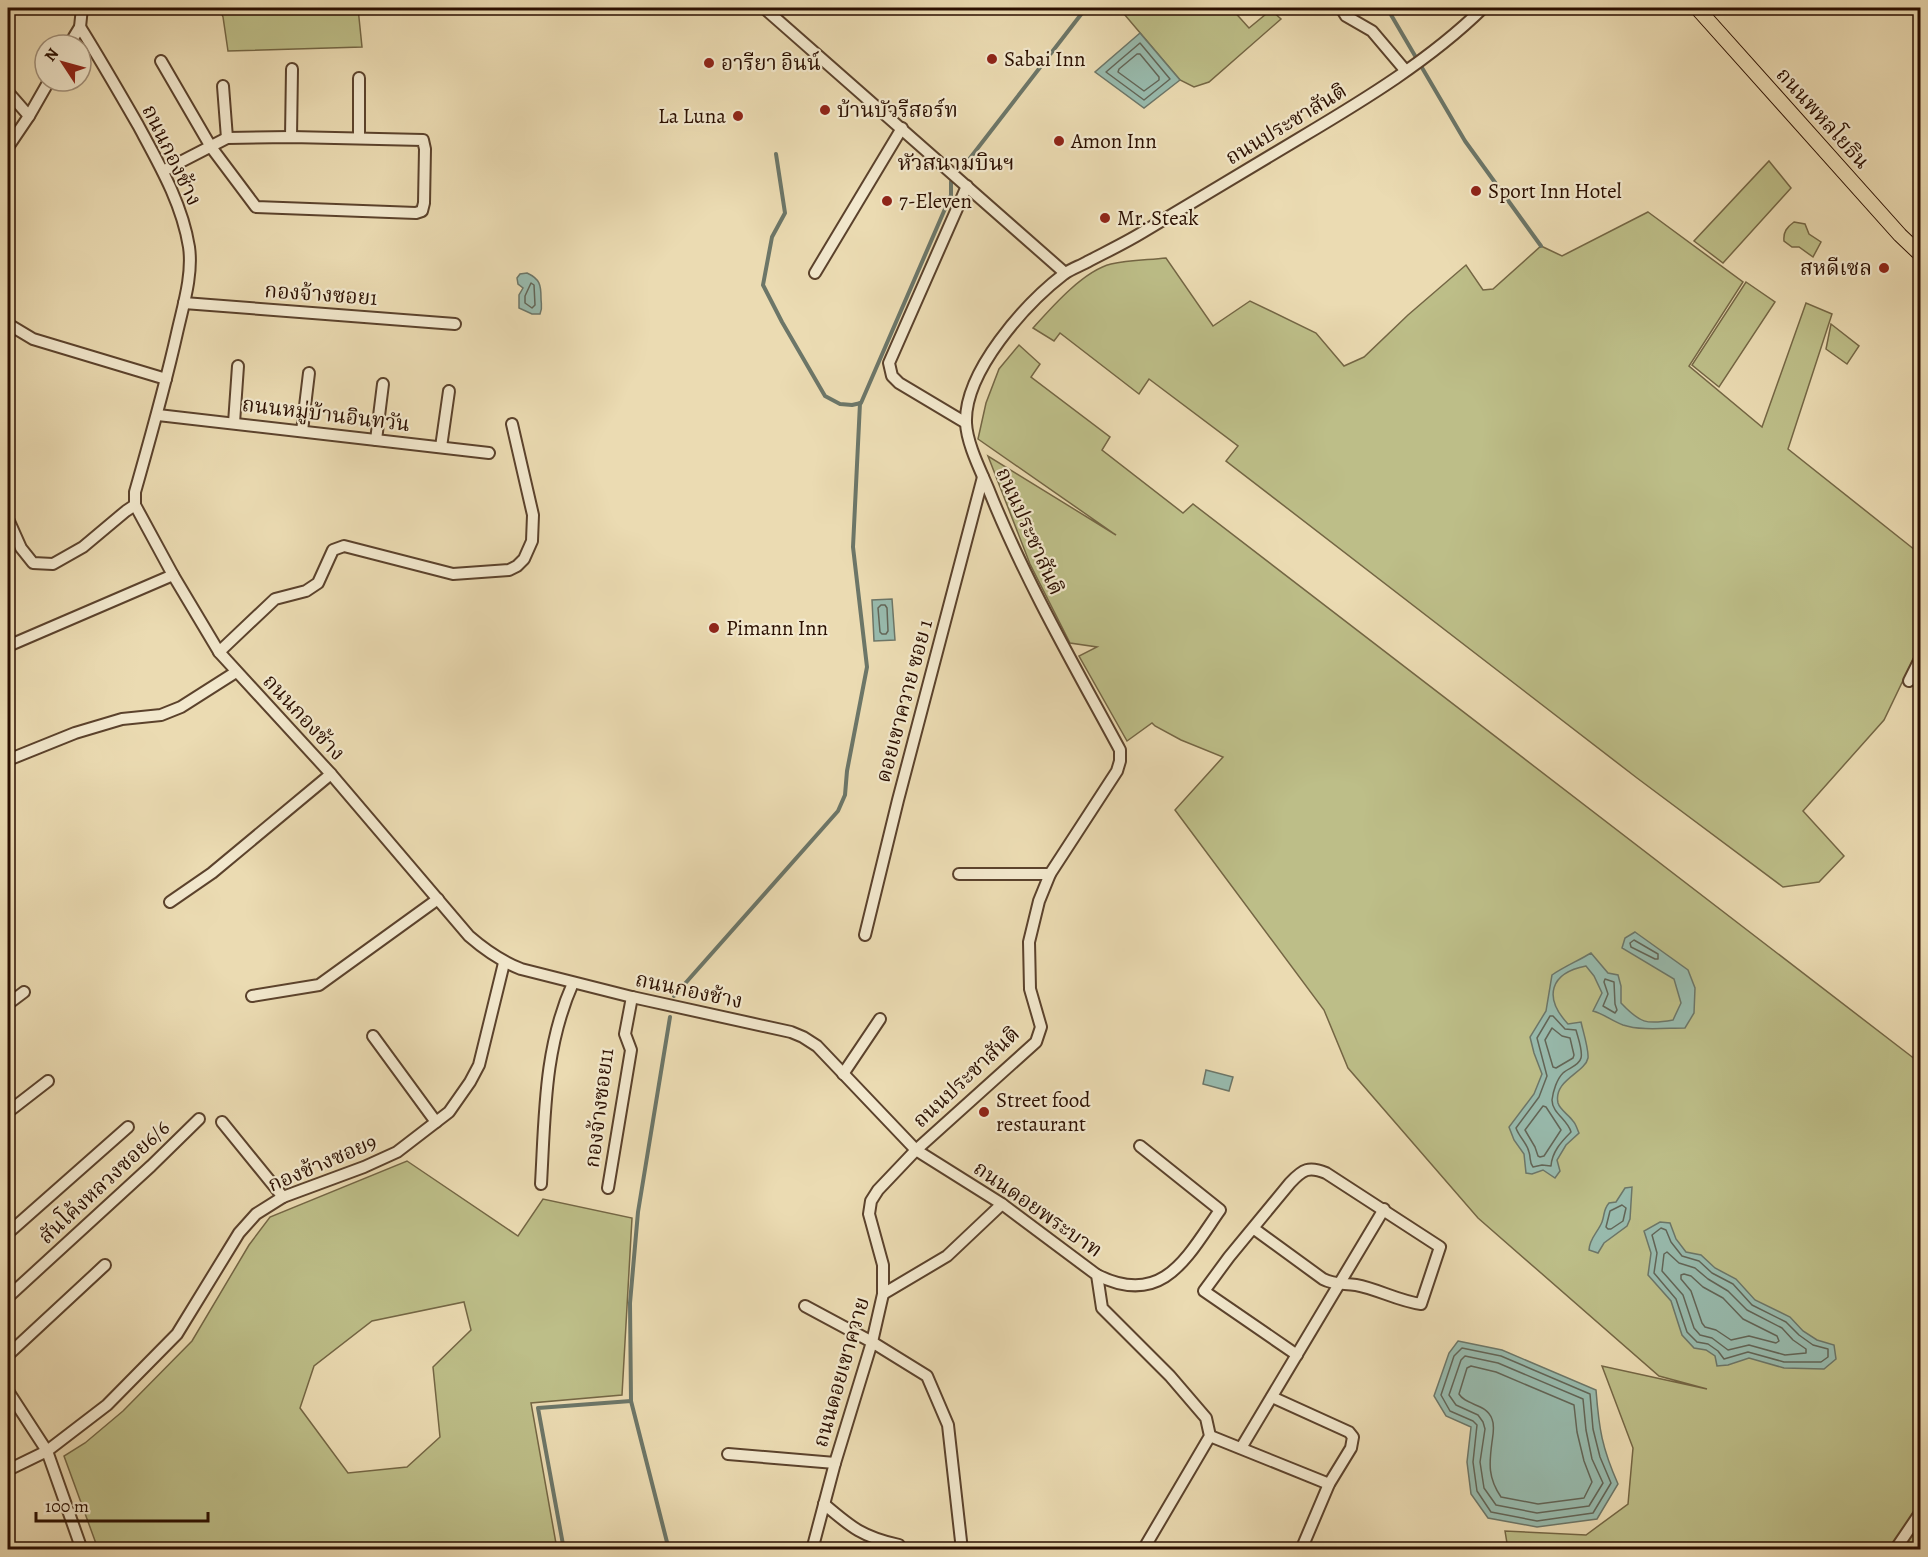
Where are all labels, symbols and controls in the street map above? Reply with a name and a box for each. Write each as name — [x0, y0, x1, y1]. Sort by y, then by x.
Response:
north arrow — [33, 33, 93, 93]
text: N — [39, 43, 64, 66]
place label: Sabai Inn — [1004, 45, 1085, 73]
place label: อารียา อินน์ — [721, 49, 821, 77]
marker: Sabai Inn — [985, 52, 999, 66]
marker: อารียา อินน์ — [702, 56, 716, 70]
street label: ถนนพหลโยธิน — [1770, 60, 1877, 175]
street label: ถนนประชาสันติ — [1220, 77, 1352, 171]
place label: บ้านบัวรีสอร์ท — [837, 96, 958, 124]
street label: ถนนกองช้าง — [136, 100, 208, 210]
place label: La Luna — [658, 102, 726, 130]
marker: บ้านบัวรีสอร์ท — [818, 103, 832, 117]
marker: La Luna — [731, 109, 745, 123]
place label: Amon Inn — [1070, 127, 1157, 155]
marker: Amon Inn — [1052, 134, 1066, 148]
district label: หัวสนามบินฯ — [897, 148, 1015, 178]
place label: Sport Inn Hotel — [1488, 177, 1622, 205]
marker: Sport Inn Hotel — [1469, 184, 1483, 198]
place label: 7-Eleven — [899, 187, 972, 215]
marker: 7-Eleven — [880, 194, 894, 208]
place label: Mr. Steak — [1117, 204, 1199, 232]
marker: Mr. Steak — [1098, 211, 1112, 225]
place label: สหดีเซล — [1800, 254, 1872, 282]
marker: สหดีเซล — [1877, 261, 1891, 275]
street label: กองจ้างซอย1 — [264, 276, 378, 312]
street label: ถนนหมู่บ้านอินทวัน — [240, 390, 412, 438]
street label: ถนนประชาสันติ — [989, 463, 1071, 599]
place label: Pimann Inn — [726, 614, 828, 642]
street label: ดอยเขาควาย ซอย 1 — [869, 616, 939, 786]
marker: Pimann Inn — [707, 621, 721, 635]
street label: ถนนกองช้าง — [257, 668, 351, 766]
street label: ถนนกองช้าง — [633, 965, 745, 1015]
street label: ถนนประชาสันติ — [906, 1020, 1026, 1134]
street label: กองจ้างซอย11 — [578, 1047, 620, 1169]
place label: Street food restaurant — [996, 1086, 1091, 1138]
marker: Street food restaurant — [977, 1105, 991, 1119]
street label: สันโค้งหลวงซอย6/6 — [32, 1113, 176, 1250]
street label: กองช้างซอย9 — [263, 1128, 381, 1198]
street label: ถนนดอยพระบาท — [968, 1154, 1108, 1264]
street label: ถนนดอยเขาควาย — [806, 1294, 876, 1450]
scale bar — [36, 1485, 208, 1523]
text: 100 m — [45, 1494, 89, 1518]

